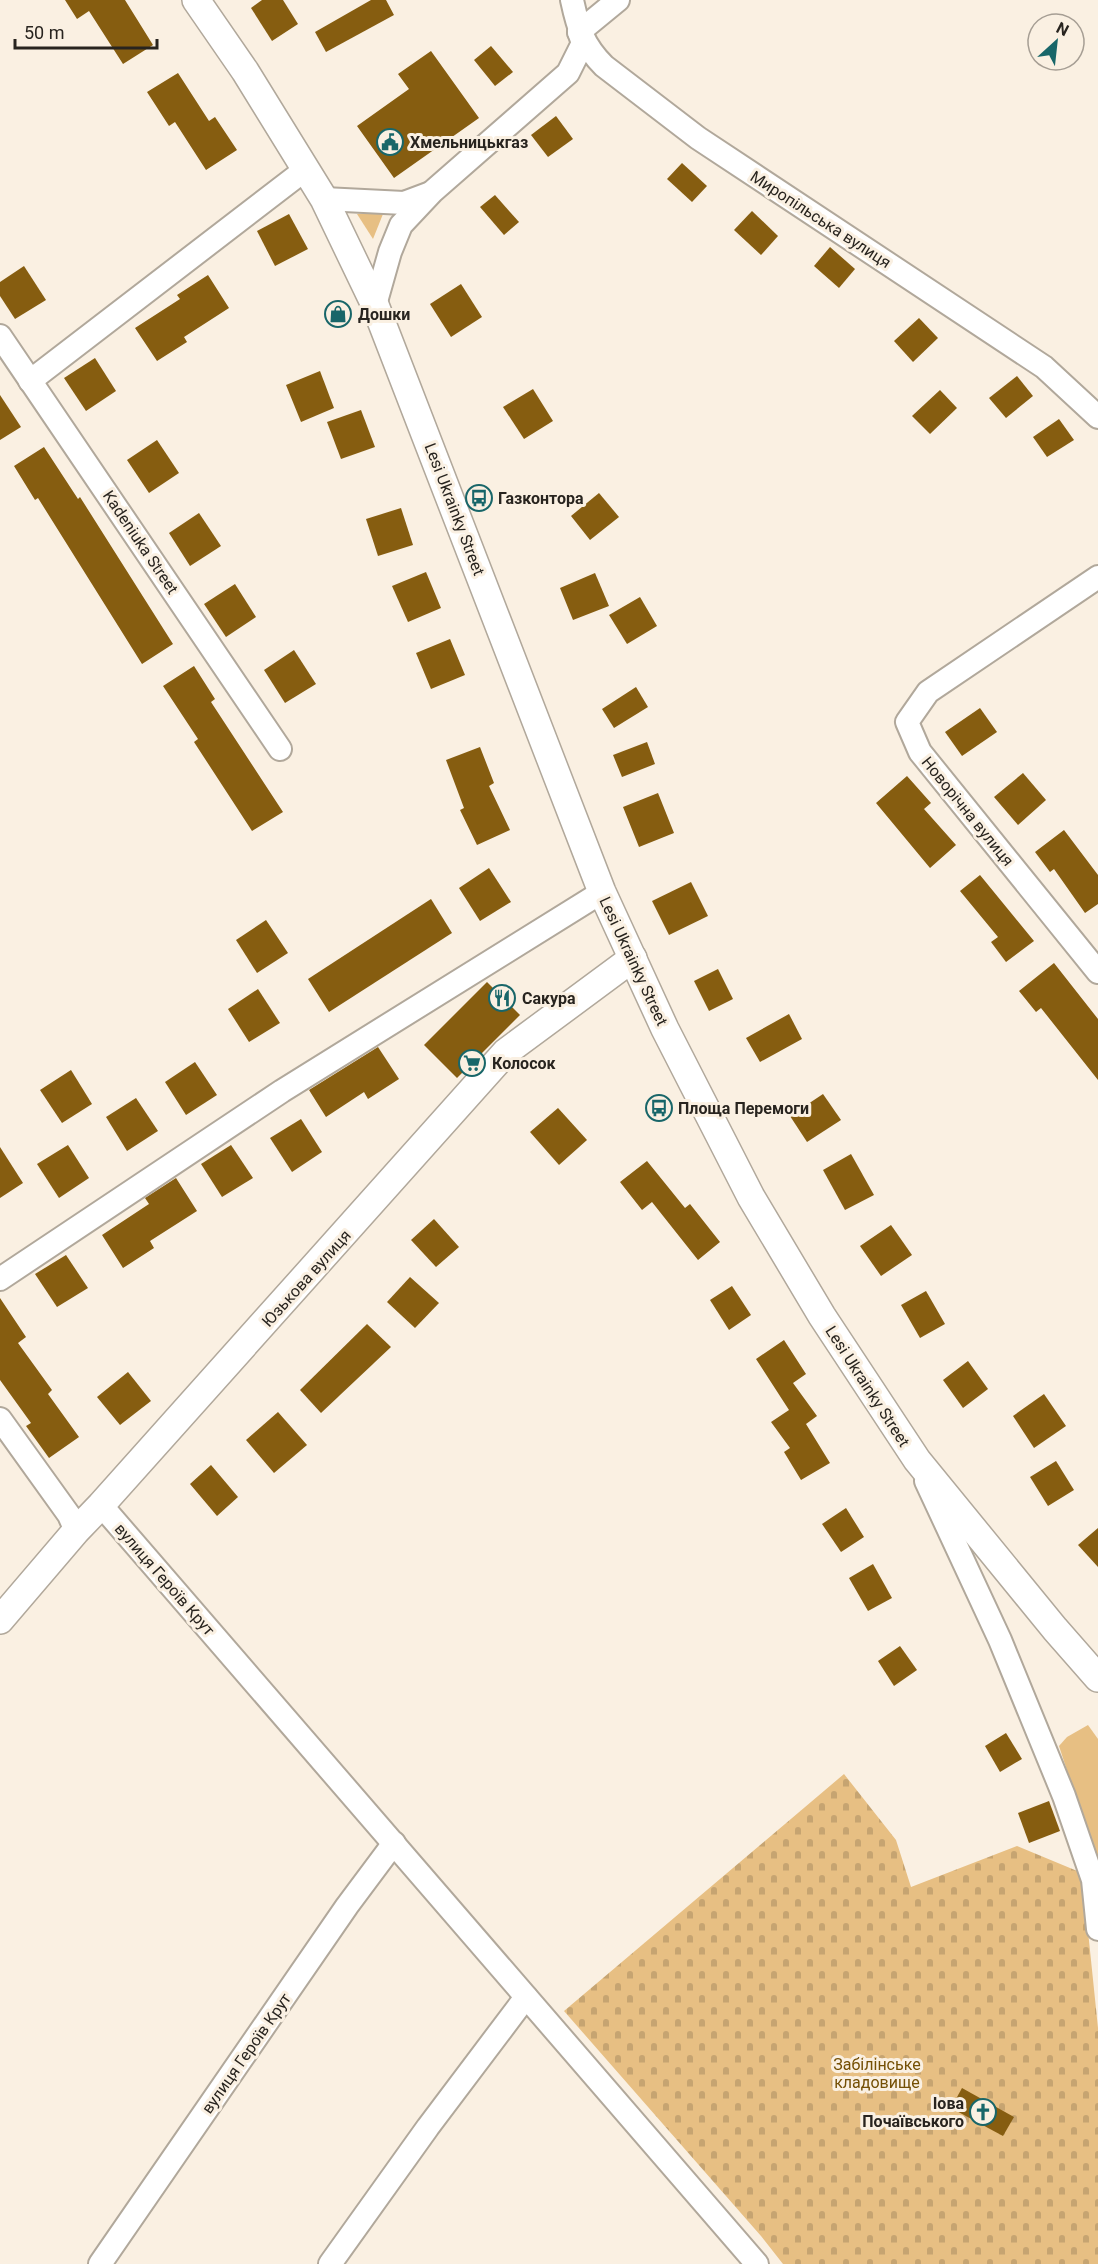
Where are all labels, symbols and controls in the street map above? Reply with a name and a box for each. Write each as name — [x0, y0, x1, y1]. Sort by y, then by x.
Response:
scale bar — [15, 12, 158, 50]
north arrow — [1026, 12, 1086, 72]
text: N — [1053, 18, 1072, 40]
text: 50 m — [24, 22, 64, 43]
public building icon: Хмельницькгаз — [375, 127, 405, 157]
place label: Хмельницькгаз — [410, 133, 528, 152]
street label: Миропільська вулиця — [747, 167, 895, 272]
shop icon: Дошки — [323, 299, 353, 329]
place label: Дошки — [358, 305, 410, 324]
street label: Lesi Ukrainky Street — [421, 440, 489, 578]
bus stop icon: Газконтора — [464, 483, 494, 513]
street label: Kadeniuka Street — [99, 487, 182, 598]
place label: Газконтора — [498, 489, 584, 508]
street label: Новорічна вулиця — [918, 753, 1018, 870]
street label: Lesi Ukrainky Street — [595, 894, 672, 1029]
restaurant icon: Сакура — [487, 983, 517, 1013]
place label: Сакура — [522, 989, 576, 1008]
supermarket icon: Колосок — [457, 1048, 487, 1078]
place label: Колосок — [492, 1054, 557, 1073]
bus stop icon: Площа Перемоги — [644, 1093, 674, 1123]
place label: Площа Перемоги — [678, 1099, 809, 1118]
street label: Юзькова вулиця — [258, 1226, 355, 1331]
street label: Lesi Ukrainky Street — [821, 1322, 914, 1450]
street label: вулиця Героїв Крут — [111, 1519, 219, 1640]
street label: вулиця Героїв Крут — [198, 1989, 295, 2117]
park label: Забілінське кладовище — [833, 2055, 921, 2092]
place label: Іова Почаївського — [862, 2094, 964, 2131]
church icon: Іова Почаївського — [968, 2097, 998, 2127]

